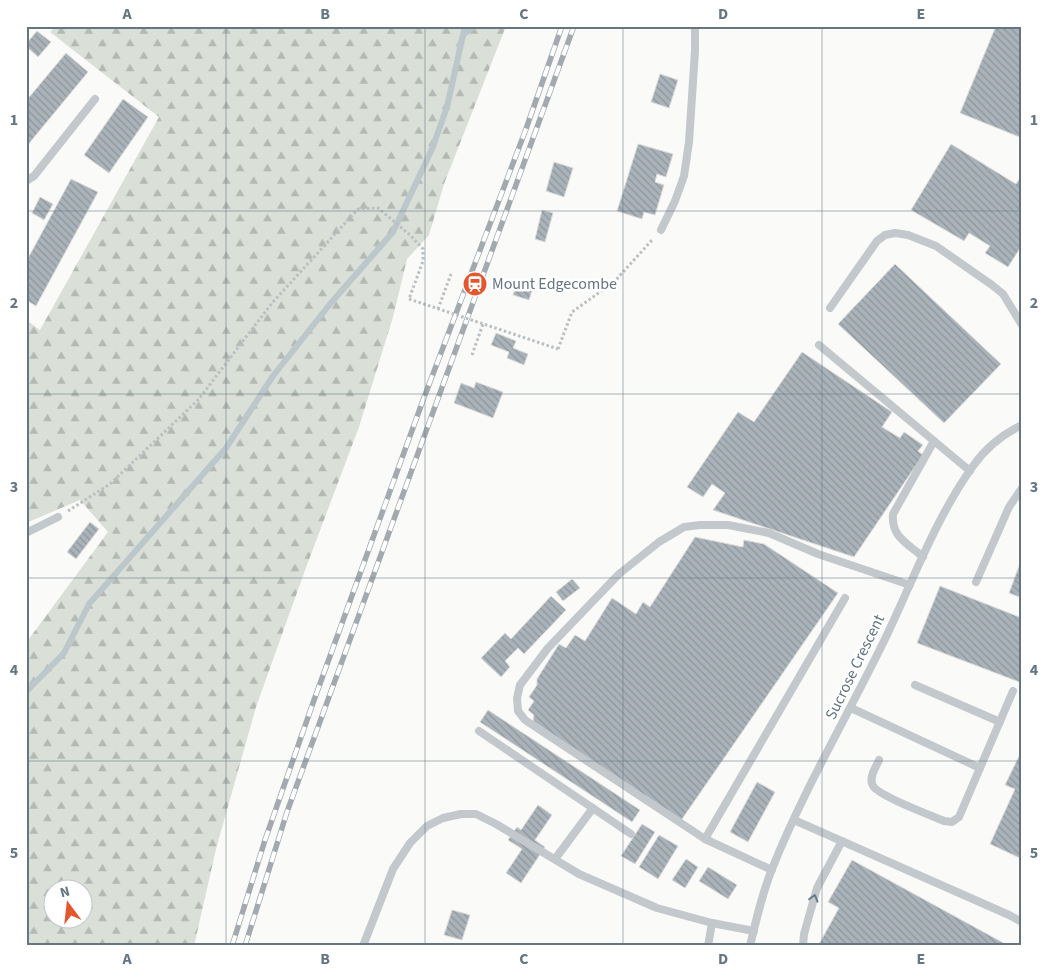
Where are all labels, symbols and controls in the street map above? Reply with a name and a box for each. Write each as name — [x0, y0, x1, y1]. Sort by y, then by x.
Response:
text: A — [121, 3, 132, 25]
text: B — [320, 3, 330, 25]
text: C — [519, 3, 529, 25]
text: D — [718, 3, 728, 25]
text: E — [917, 3, 925, 25]
text: 1 — [10, 109, 18, 131]
text: 1 — [1030, 109, 1038, 131]
station icon: Mount Edgecombe — [462, 271, 488, 297]
place label: Mount Edgecombe — [492, 273, 617, 295]
text: 2 — [10, 292, 18, 314]
text: 2 — [1030, 292, 1038, 314]
text: 3 — [10, 476, 18, 498]
text: 3 — [1030, 476, 1038, 498]
street label: Sucrose Crescent — [820, 610, 890, 723]
text: 4 — [10, 659, 19, 681]
text: 4 — [1030, 659, 1039, 681]
text: 5 — [10, 842, 18, 864]
text: 5 — [1030, 842, 1038, 864]
north arrow — [42, 880, 92, 930]
text: N — [58, 882, 72, 903]
one-way arrow — [808, 894, 819, 903]
text: A — [121, 948, 132, 970]
text: B — [320, 948, 330, 970]
text: C — [519, 948, 529, 970]
text: D — [718, 948, 728, 970]
text: E — [917, 948, 925, 970]

